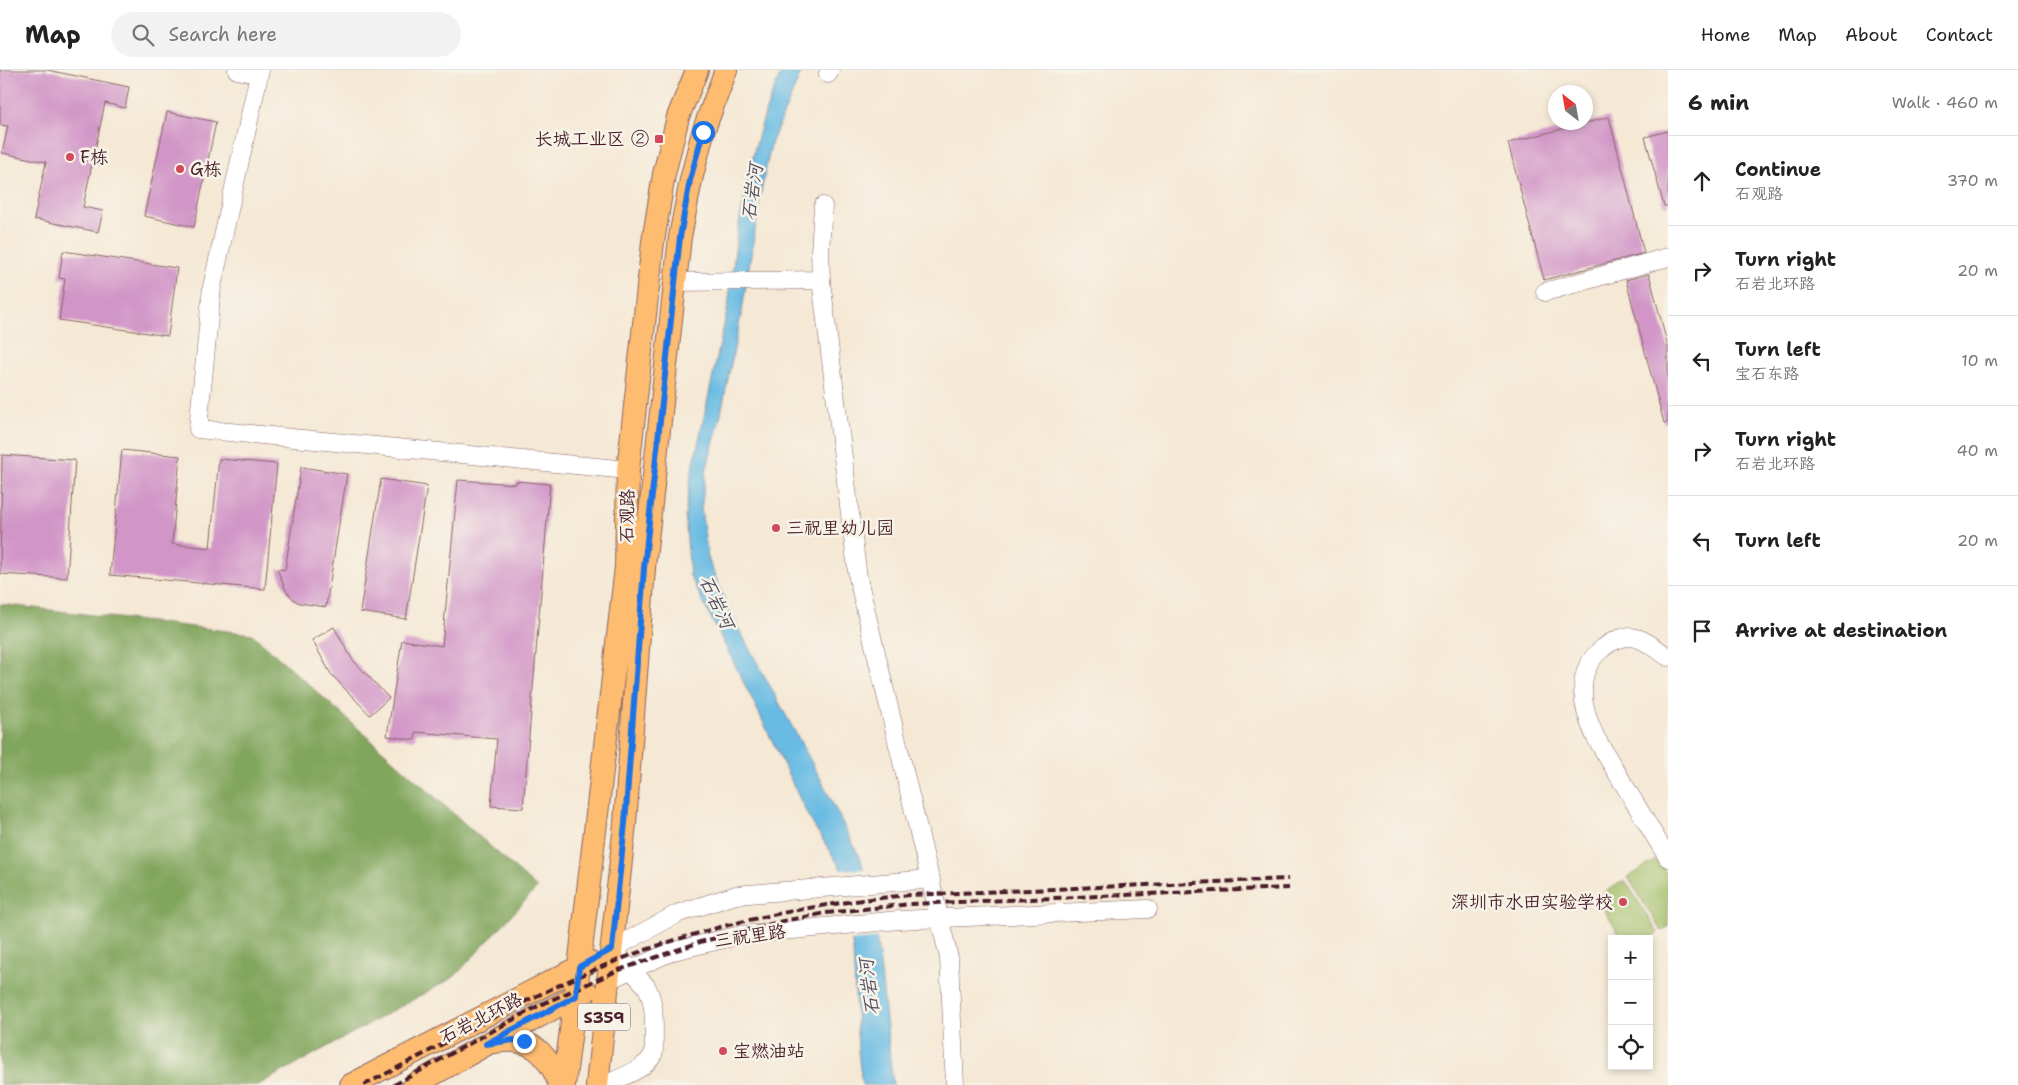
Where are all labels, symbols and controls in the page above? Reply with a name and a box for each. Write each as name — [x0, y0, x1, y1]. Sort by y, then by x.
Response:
search box — [111, 12, 461, 57]
text: Map — [25, 19, 81, 51]
icon: search — [129, 21, 157, 49]
text: Search here — [169, 22, 277, 47]
text: Home — [1701, 23, 1750, 47]
text: Map — [1778, 23, 1817, 47]
text: About — [1845, 23, 1898, 47]
text: Contact — [1926, 23, 1993, 47]
north arrow — [1548, 85, 1593, 130]
text: 6 min — [1688, 89, 1749, 117]
text: Walk · 460 m — [1892, 92, 1998, 113]
route start — [692, 121, 715, 144]
place label: 长城工业区 ② — [535, 127, 649, 151]
marker: 长城工业区 ② — [653, 133, 665, 145]
place label: F栋 — [80, 145, 108, 169]
marker: F栋 — [64, 151, 76, 163]
place label: G栋 — [190, 157, 222, 181]
text: Continue — [1735, 157, 1821, 182]
water label: 石岩河 — [736, 159, 769, 222]
marker: G栋 — [174, 163, 186, 175]
icon: ahead — [1688, 167, 1716, 195]
text: 370 m — [1947, 170, 1998, 191]
text: 石观路 — [1735, 183, 1783, 204]
text: Turn right — [1735, 247, 1836, 272]
icon: right — [1688, 257, 1716, 285]
text: 20 m — [1957, 260, 1998, 281]
text: 石岩北环路 — [1735, 273, 1815, 294]
text: Turn left — [1735, 337, 1821, 362]
icon: left — [1688, 347, 1716, 375]
text: 10 m — [1961, 350, 1998, 371]
text: 宝石东路 — [1735, 363, 1799, 384]
text: Turn right — [1735, 427, 1836, 452]
icon: right — [1688, 437, 1716, 465]
text: 40 m — [1956, 440, 1998, 461]
text: 石岩北环路 — [1735, 453, 1815, 474]
street label: 石观路 — [615, 489, 639, 543]
place label: 三祝里幼儿园 — [786, 516, 894, 540]
marker: 三祝里幼儿园 — [770, 522, 782, 534]
icon: left — [1688, 527, 1716, 555]
text: Turn left — [1735, 528, 1821, 553]
text: 20 m — [1957, 530, 1998, 551]
water label: 石岩河 — [694, 571, 742, 636]
icon: arrive — [1688, 617, 1716, 645]
text: Arrive at destination — [1735, 618, 1947, 643]
place label: 深圳市水田实验学校 — [1451, 890, 1613, 914]
marker: 深圳市水田实验学校 — [1617, 896, 1629, 908]
street label: 三祝里路 — [713, 919, 787, 953]
map controls — [1608, 935, 1653, 1070]
button: + — [1608, 935, 1653, 980]
water label: 石岩河 — [853, 954, 885, 1017]
button: − — [1608, 980, 1653, 1025]
street label: 石岩北环路 — [435, 987, 527, 1049]
road number: S359 — [578, 1004, 630, 1030]
button: locate — [1608, 1025, 1653, 1070]
route end — [513, 1030, 536, 1053]
place label: 宝燃油站 — [733, 1039, 805, 1063]
marker: 宝燃油站 — [717, 1045, 729, 1057]

